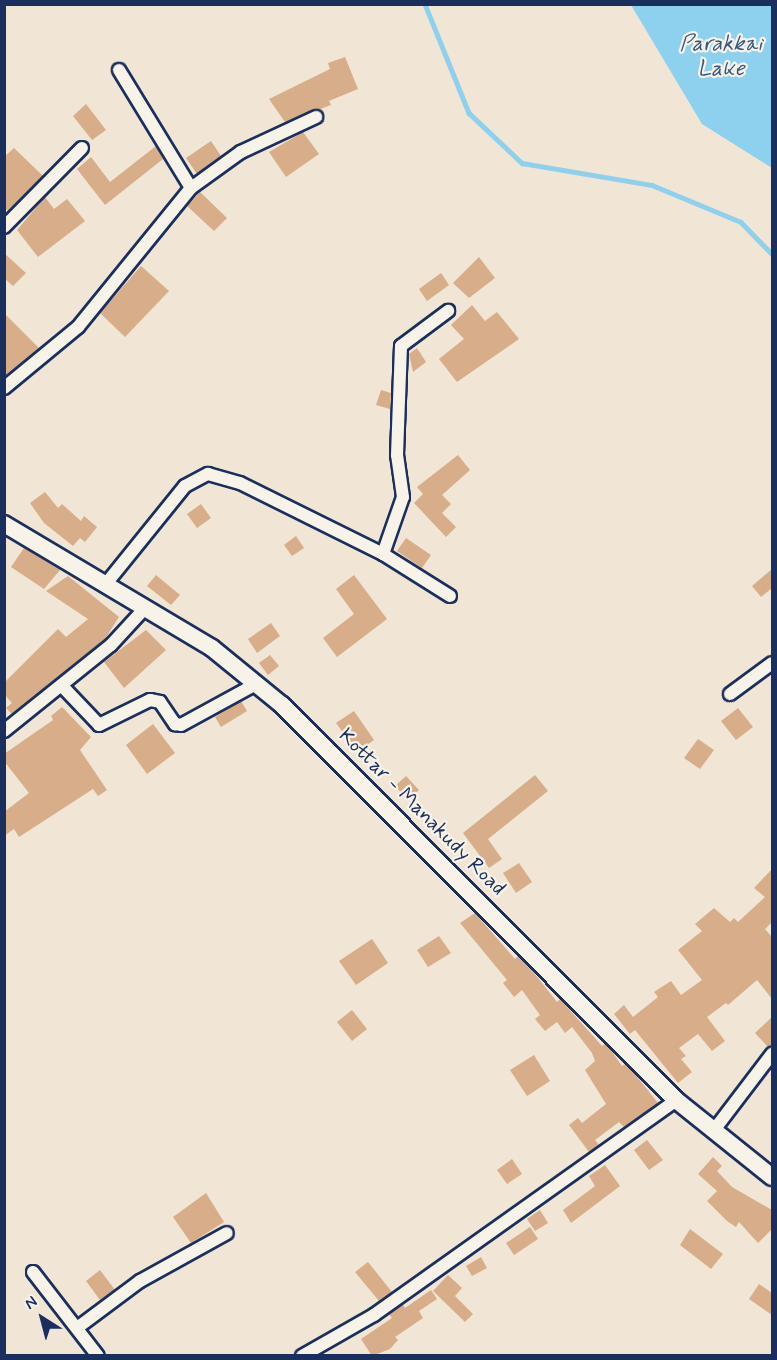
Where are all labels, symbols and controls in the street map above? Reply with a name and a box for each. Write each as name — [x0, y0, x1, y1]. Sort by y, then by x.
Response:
water label: Parakkai Lake — [679, 31, 763, 82]
street label: Kottar - Manakudy Road — [334, 724, 510, 900]
north arrow — [12, 1288, 72, 1348]
text: N — [21, 1291, 42, 1315]

